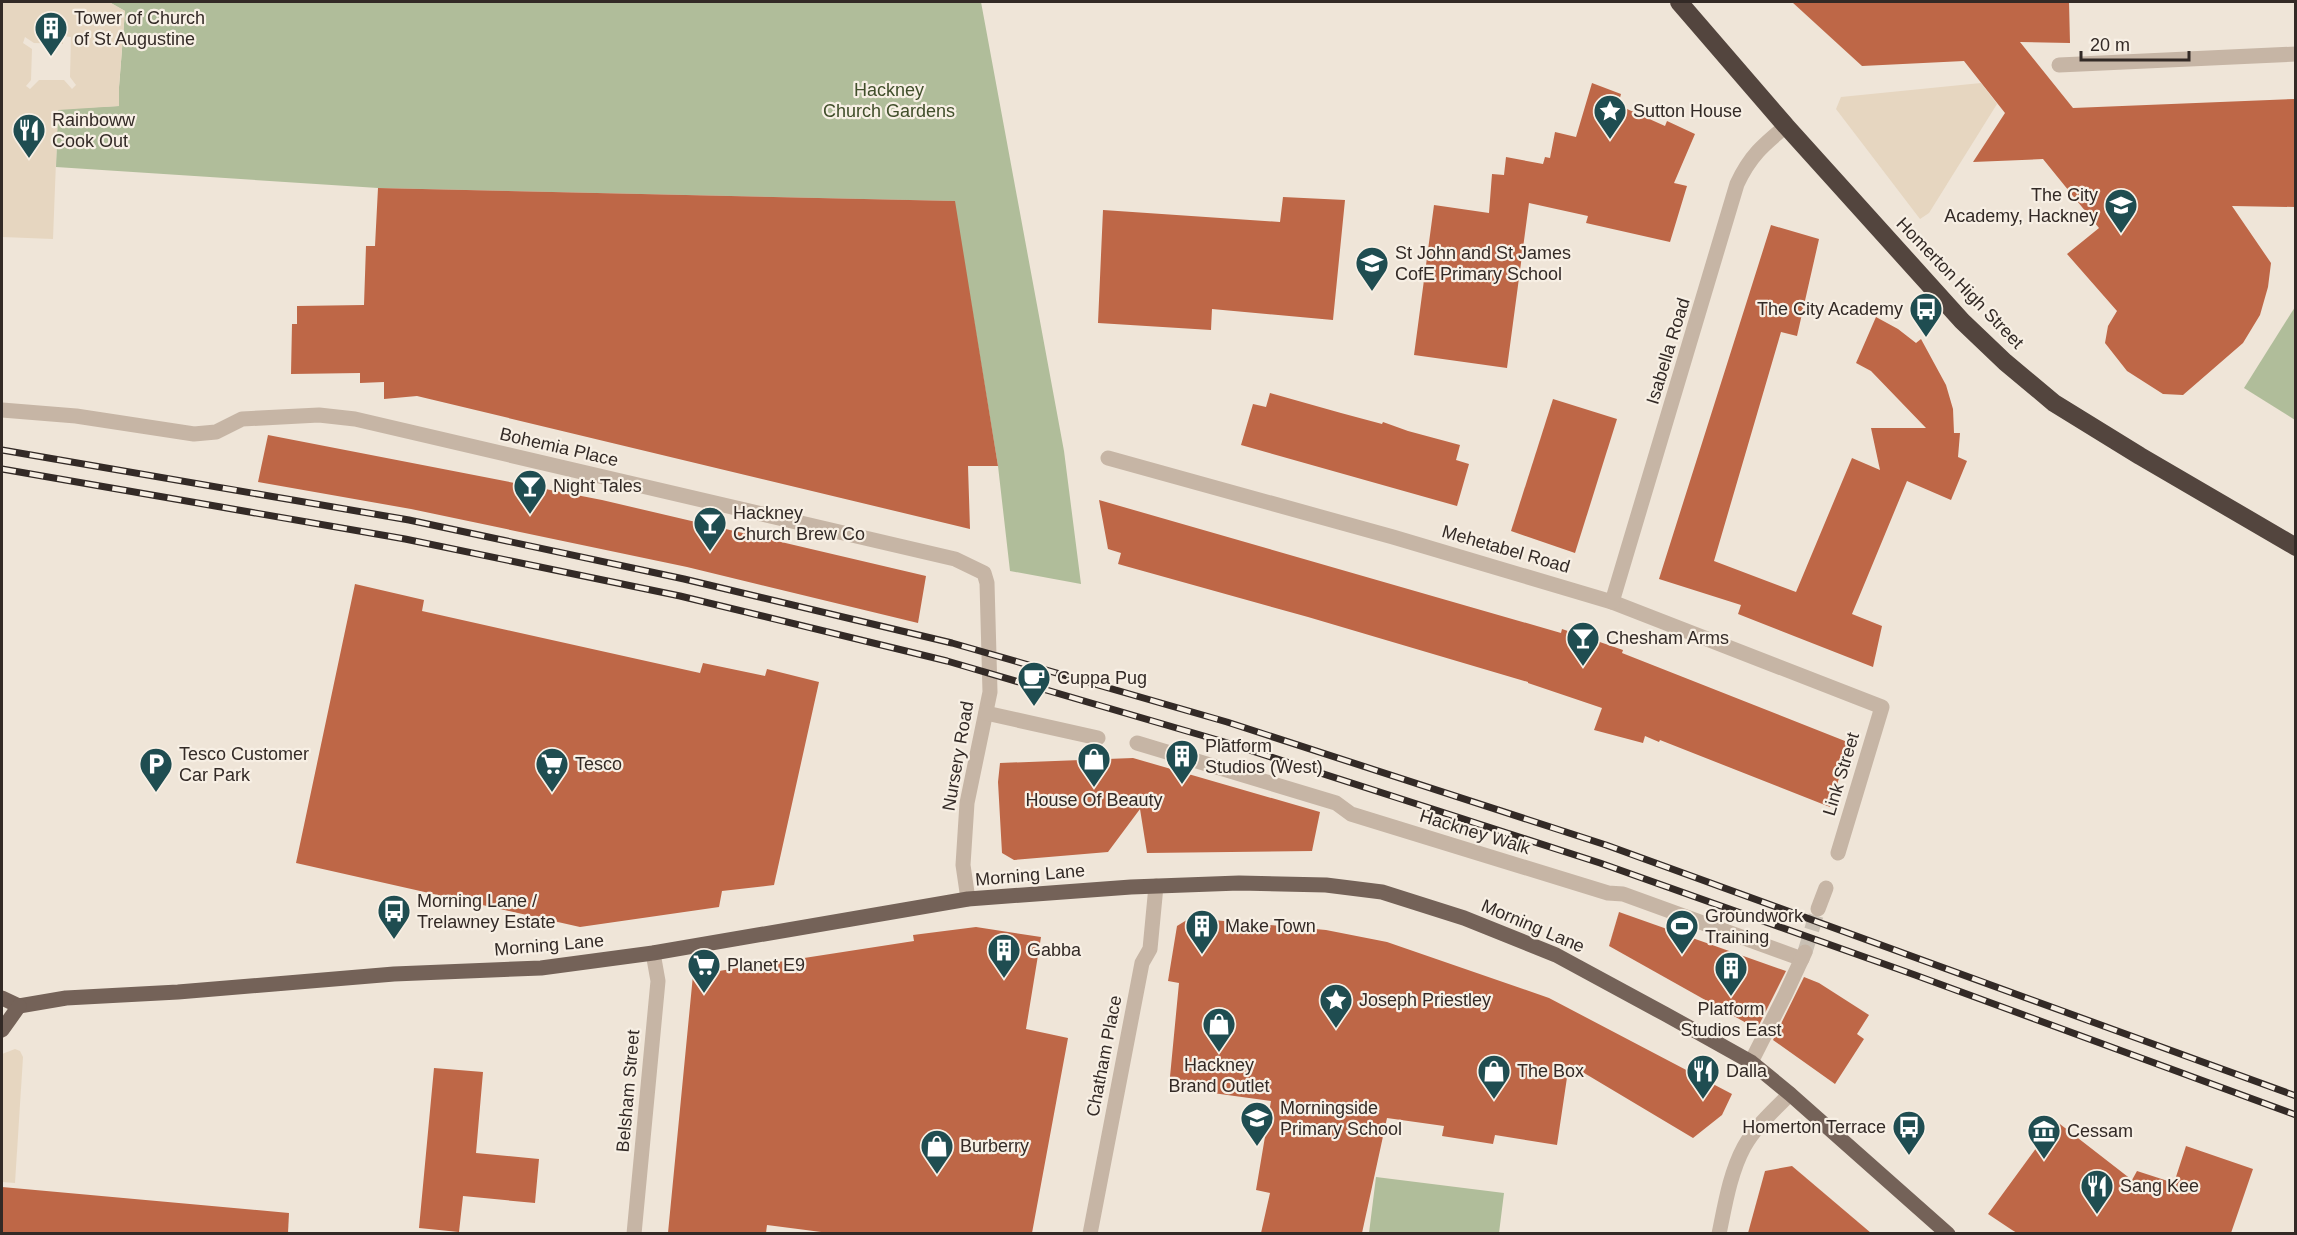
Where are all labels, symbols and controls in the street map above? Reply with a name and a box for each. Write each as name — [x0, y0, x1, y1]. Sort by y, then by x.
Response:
place label: Tower of Church of St Augustine — [74, 8, 205, 49]
building icon: Tower of Church of St Augustine — [33, 10, 69, 57]
scale bar — [2081, 24, 2189, 62]
text: 20 m — [2090, 35, 2130, 55]
park label: Hackney Church Gardens — [823, 80, 955, 121]
place icon: Sutton House — [1592, 93, 1628, 140]
place label: Sutton House — [1633, 101, 1742, 121]
place label: Rainboww Cook Out — [52, 110, 136, 151]
restaurant icon: Rainboww Cook Out — [11, 112, 47, 159]
place label: The City Academy, Hackney — [1944, 185, 2098, 226]
school or university icon: The City Academy, Hackney — [2103, 187, 2139, 234]
street label: Homerton High Street — [1892, 213, 2028, 353]
place label: St John and St James CofE Primary School — [1395, 243, 1571, 284]
school or university icon: St John and St James CofE Primary School — [1354, 245, 1390, 292]
bus stop icon: The City Academy — [1908, 291, 1944, 338]
street label: Isabella Road — [1642, 295, 1694, 407]
place label: The City Academy — [1757, 299, 1903, 319]
street label: Bohemia Place — [498, 424, 620, 470]
bar icon: Night Tales — [512, 468, 548, 515]
place label: Night Tales — [553, 476, 642, 496]
place label: Hackney Church Brew Co — [733, 503, 865, 544]
bar icon: Hackney Church Brew Co — [692, 505, 728, 552]
street label: Mehetabel Road — [1440, 521, 1572, 577]
bar icon: Chesham Arms — [1565, 620, 1601, 667]
place label: Chesham Arms — [1606, 628, 1729, 648]
cafe icon: Cuppa Pug — [1016, 660, 1052, 707]
place label: Cuppa Pug — [1057, 668, 1147, 688]
street label: Nursery Road — [939, 700, 977, 812]
street label: Link Street — [1819, 730, 1863, 818]
place label: Platform Studios (West) — [1205, 736, 1323, 777]
building icon: Platform Studios (West) — [1164, 738, 1200, 785]
shop icon: House Of Beauty — [1076, 741, 1112, 788]
place label: Tesco Customer Car Park — [179, 744, 309, 785]
parking icon: Tesco Customer Car Park — [138, 746, 174, 793]
supermarket icon: Tesco — [534, 746, 570, 793]
place label: Tesco — [575, 754, 622, 774]
place label: House Of Beauty — [1025, 790, 1163, 810]
street label: Hackney Walk — [1417, 806, 1534, 859]
street label: Morning Lane — [974, 860, 1086, 890]
place label: Morning Lane / Trelawney Estate — [417, 891, 555, 932]
bus stop icon: Morning Lane / Trelawney Estate — [376, 893, 412, 940]
street label: Morning Lane — [1478, 895, 1588, 957]
place label: Groundwork Training — [1705, 906, 1804, 947]
building icon: Make Town — [1184, 908, 1220, 955]
sports icon: Groundwork Training — [1664, 908, 1700, 955]
place label: Make Town — [1225, 916, 1316, 936]
street label: Morning Lane — [493, 930, 605, 960]
building icon: Gabba — [986, 932, 1022, 979]
place label: Gabba — [1027, 940, 1082, 960]
supermarket icon: Planet E9 — [686, 947, 722, 994]
building icon: Platform Studios East — [1713, 950, 1749, 997]
place label: Planet E9 — [727, 955, 805, 975]
place icon: Joseph Priestley — [1318, 982, 1354, 1029]
place label: Joseph Priestley — [1359, 990, 1491, 1010]
street label: Chatham Place — [1082, 994, 1126, 1118]
place label: Platform Studios East — [1680, 999, 1782, 1040]
shop icon: Hackney Brand Outlet — [1201, 1006, 1237, 1053]
street label: Belsham Street — [613, 1029, 643, 1153]
shop icon: The Box — [1476, 1053, 1512, 1100]
restaurant icon: Dalla — [1685, 1053, 1721, 1100]
place label: Hackney Brand Outlet — [1168, 1055, 1270, 1096]
place label: The Box — [1517, 1061, 1584, 1081]
place label: Dalla — [1726, 1061, 1768, 1081]
place label: Morningside Primary School — [1280, 1098, 1402, 1139]
school or university icon: Morningside Primary School — [1239, 1100, 1275, 1147]
bus stop icon: Homerton Terrace — [1891, 1109, 1927, 1156]
museum icon: Cessam — [2026, 1113, 2062, 1160]
place label: Homerton Terrace — [1742, 1117, 1886, 1137]
place label: Cessam — [2067, 1121, 2133, 1141]
shop icon: Burberry — [919, 1128, 955, 1175]
place label: Burberry — [960, 1136, 1029, 1156]
restaurant icon: Sang Kee — [2079, 1168, 2115, 1215]
place label: Sang Kee — [2120, 1176, 2199, 1196]

